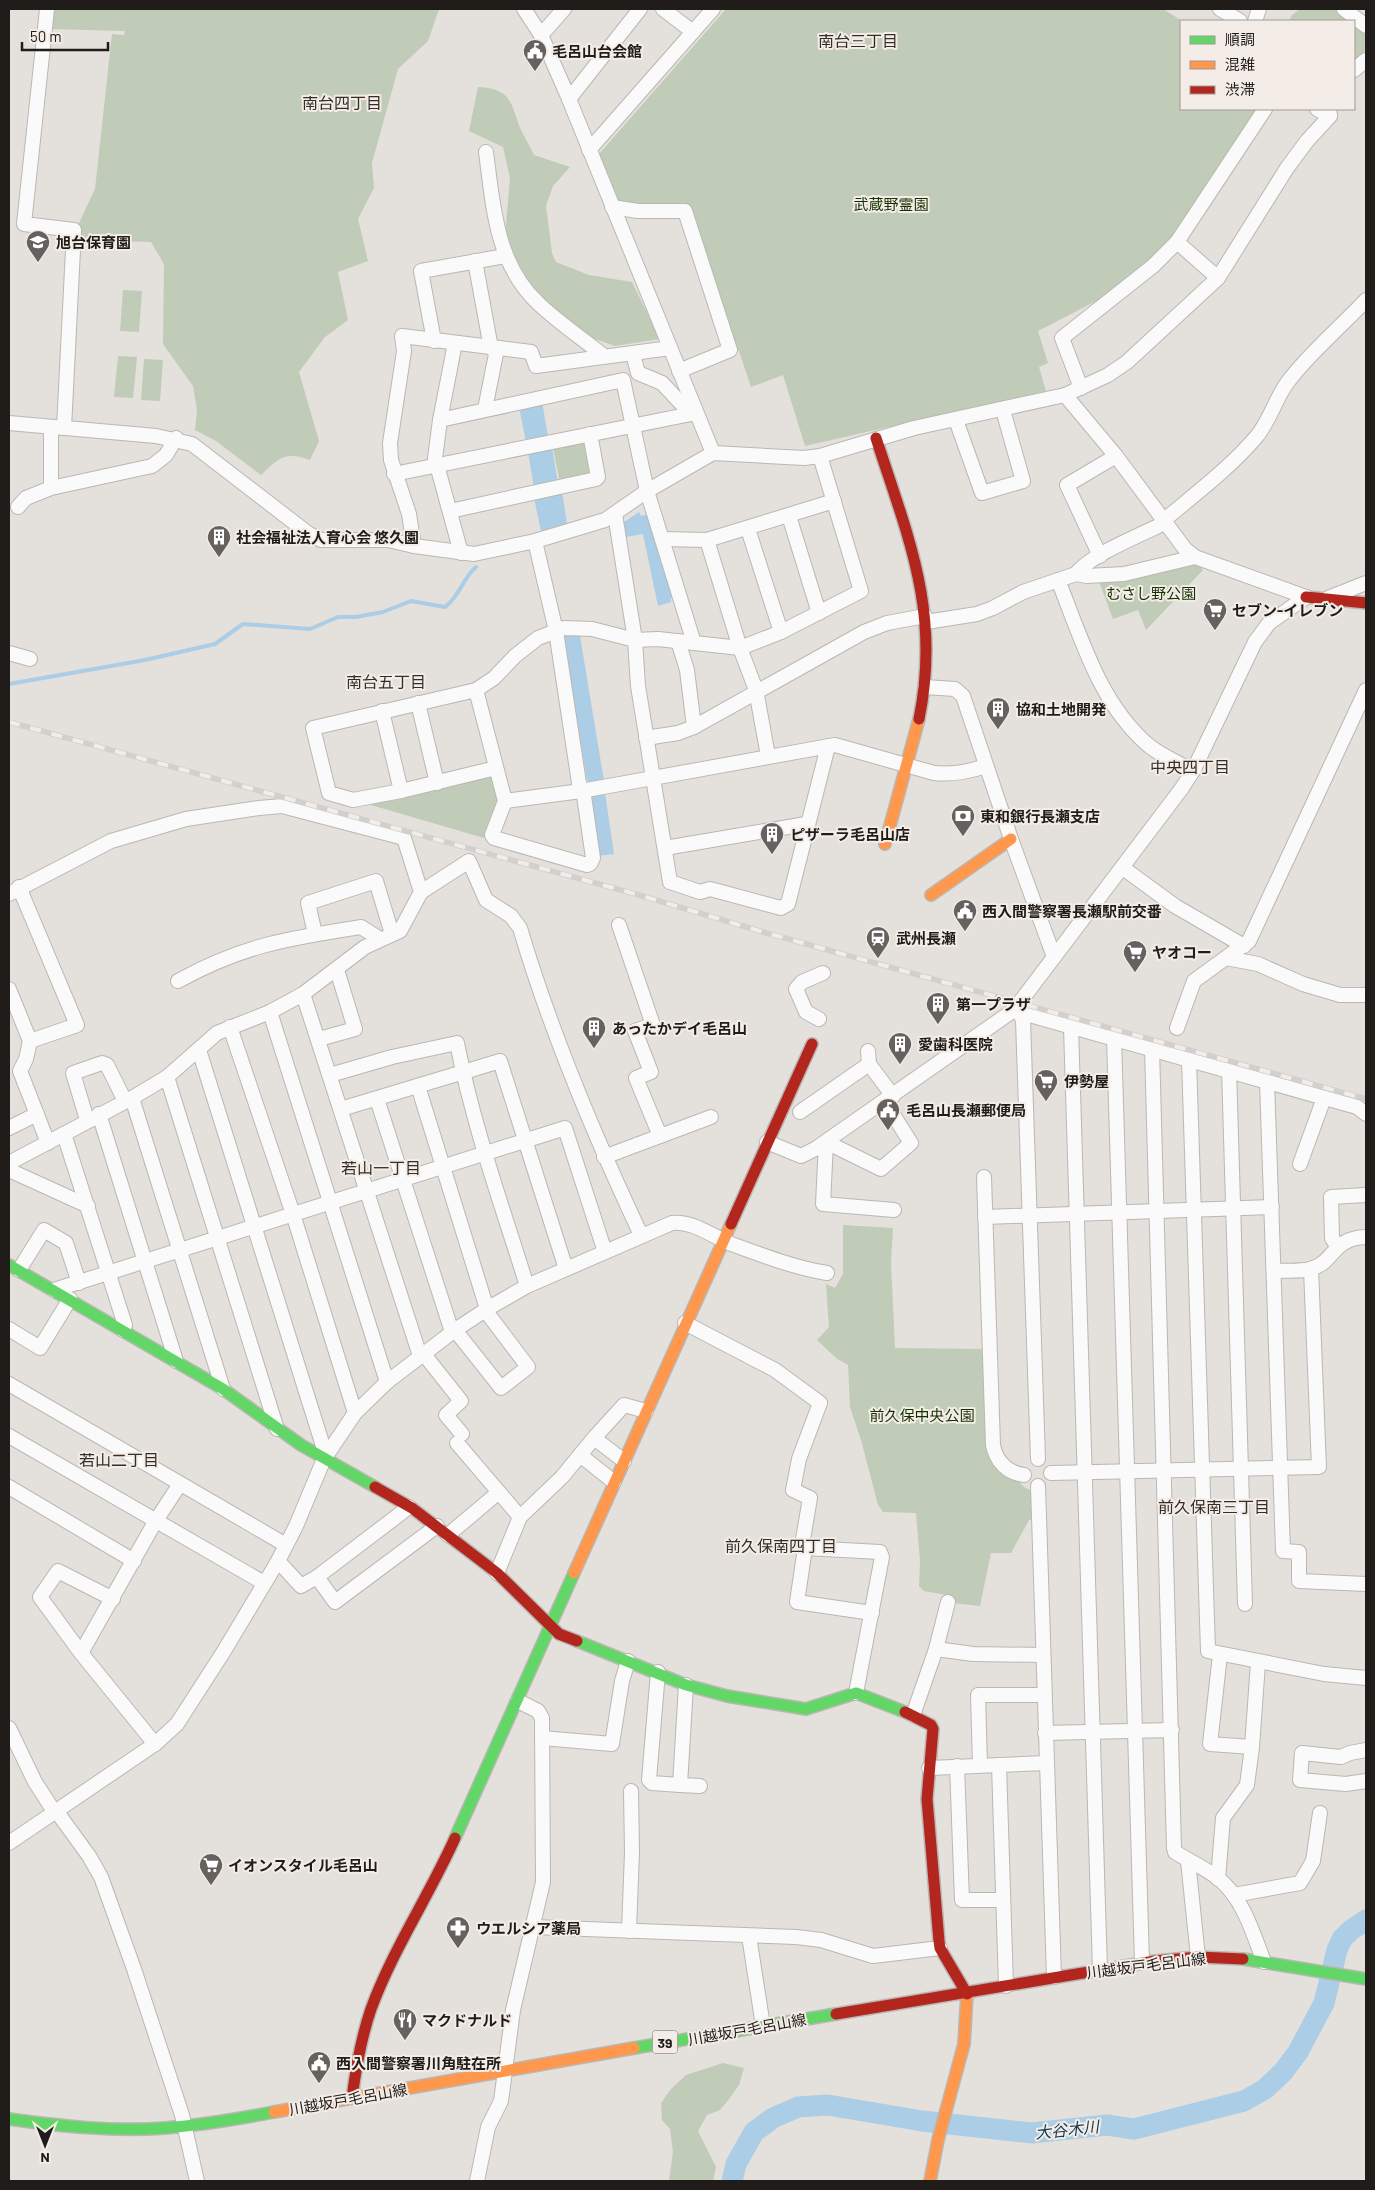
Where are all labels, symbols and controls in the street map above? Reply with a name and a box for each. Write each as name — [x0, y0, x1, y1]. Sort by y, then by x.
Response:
scale bar — [22, 20, 109, 52]
legend — [1180, 20, 1355, 110]
text: 50 m — [30, 27, 62, 45]
text: 順調 — [1225, 30, 1255, 48]
district label: 南台三丁目 — [818, 31, 898, 50]
public building icon: 毛呂山台会館 — [522, 38, 548, 72]
place label: 毛呂山台会館 — [552, 42, 642, 60]
text: 混雑 — [1225, 55, 1255, 73]
text: 渋滞 — [1225, 80, 1255, 98]
district label: 南台四丁目 — [302, 93, 382, 112]
park label: 武蔵野霊園 — [853, 195, 929, 213]
school or university icon: 旭台保育園 — [25, 229, 51, 263]
place label: 旭台保育園 — [56, 233, 131, 251]
building icon: 社会福祉法人育心会 悠久園 — [206, 524, 232, 558]
place label: 社会福祉法人育心会 悠久園 — [236, 528, 419, 546]
park label: むさし野公園 — [1106, 584, 1196, 602]
supermarket icon: セブン-イレブン — [1202, 597, 1228, 631]
place label: セブン-イレブン — [1232, 601, 1343, 619]
district label: 南台五丁目 — [346, 672, 426, 691]
building icon: 協和土地開発 — [985, 696, 1011, 730]
place label: 協和土地開発 — [1016, 700, 1107, 718]
district label: 中央四丁目 — [1150, 757, 1230, 776]
bank icon: 東和銀行長瀬支店 — [950, 803, 976, 837]
place label: 東和銀行長瀬支店 — [980, 807, 1100, 825]
building icon: ピザーラ毛呂山店 — [759, 821, 785, 855]
place label: ピザーラ毛呂山店 — [790, 825, 910, 843]
public building icon: 西入間警察署長瀬駅前交番 — [952, 898, 978, 932]
place label: 西入間警察署長瀬駅前交番 — [982, 902, 1162, 920]
station icon: 武州長瀬 — [865, 925, 891, 959]
place label: 武州長瀬 — [896, 929, 956, 947]
supermarket icon: ヤオコー — [1122, 939, 1148, 973]
place label: ヤオコー — [1152, 943, 1212, 961]
building icon: 第一プラザ — [925, 991, 951, 1025]
place label: 第一プラザ — [956, 995, 1031, 1013]
building icon: あったかデイ毛呂山 — [581, 1015, 607, 1049]
place label: あったかデイ毛呂山 — [612, 1019, 747, 1037]
building icon: 愛歯科医院 — [887, 1031, 913, 1065]
place label: 愛歯科医院 — [918, 1035, 993, 1053]
supermarket icon: 伊勢屋 — [1033, 1068, 1059, 1102]
place label: 伊勢屋 — [1064, 1072, 1109, 1090]
public building icon: 毛呂山長瀬郵便局 — [875, 1097, 901, 1131]
place label: 毛呂山長瀬郵便局 — [906, 1101, 1026, 1119]
district label: 若山一丁目 — [341, 1158, 421, 1177]
park label: 前久保中央公園 — [869, 1406, 975, 1424]
district label: 若山二丁目 — [79, 1450, 159, 1469]
district label: 前久保南三丁目 — [1158, 1497, 1270, 1516]
district label: 前久保南四丁目 — [725, 1536, 837, 1555]
supermarket icon: イオンスタイル毛呂山 — [198, 1852, 224, 1886]
place label: イオンスタイル毛呂山 — [228, 1856, 378, 1874]
pharmacy icon: ウエルシア薬局 — [445, 1915, 471, 1949]
place label: ウエルシア薬局 — [476, 1919, 581, 1937]
street label: 川越坂戸毛呂山線 — [1085, 1949, 1207, 1981]
restaurant icon: マクドナルド — [392, 2007, 418, 2041]
street label: 川越坂戸毛呂山線 — [686, 2010, 808, 2048]
place label: マクドナルド — [422, 2011, 512, 2029]
road number: 39 — [652, 2030, 678, 2054]
public building icon: 西入間警察署川角駐在所 — [306, 2050, 332, 2084]
place label: 西入間警察署川角駐在所 — [336, 2054, 501, 2072]
street label: 川越坂戸毛呂山線 — [287, 2080, 409, 2118]
water label: 大谷木川 — [1034, 2116, 1102, 2142]
north arrow — [20, 2120, 70, 2170]
text: N — [40, 2150, 50, 2167]

